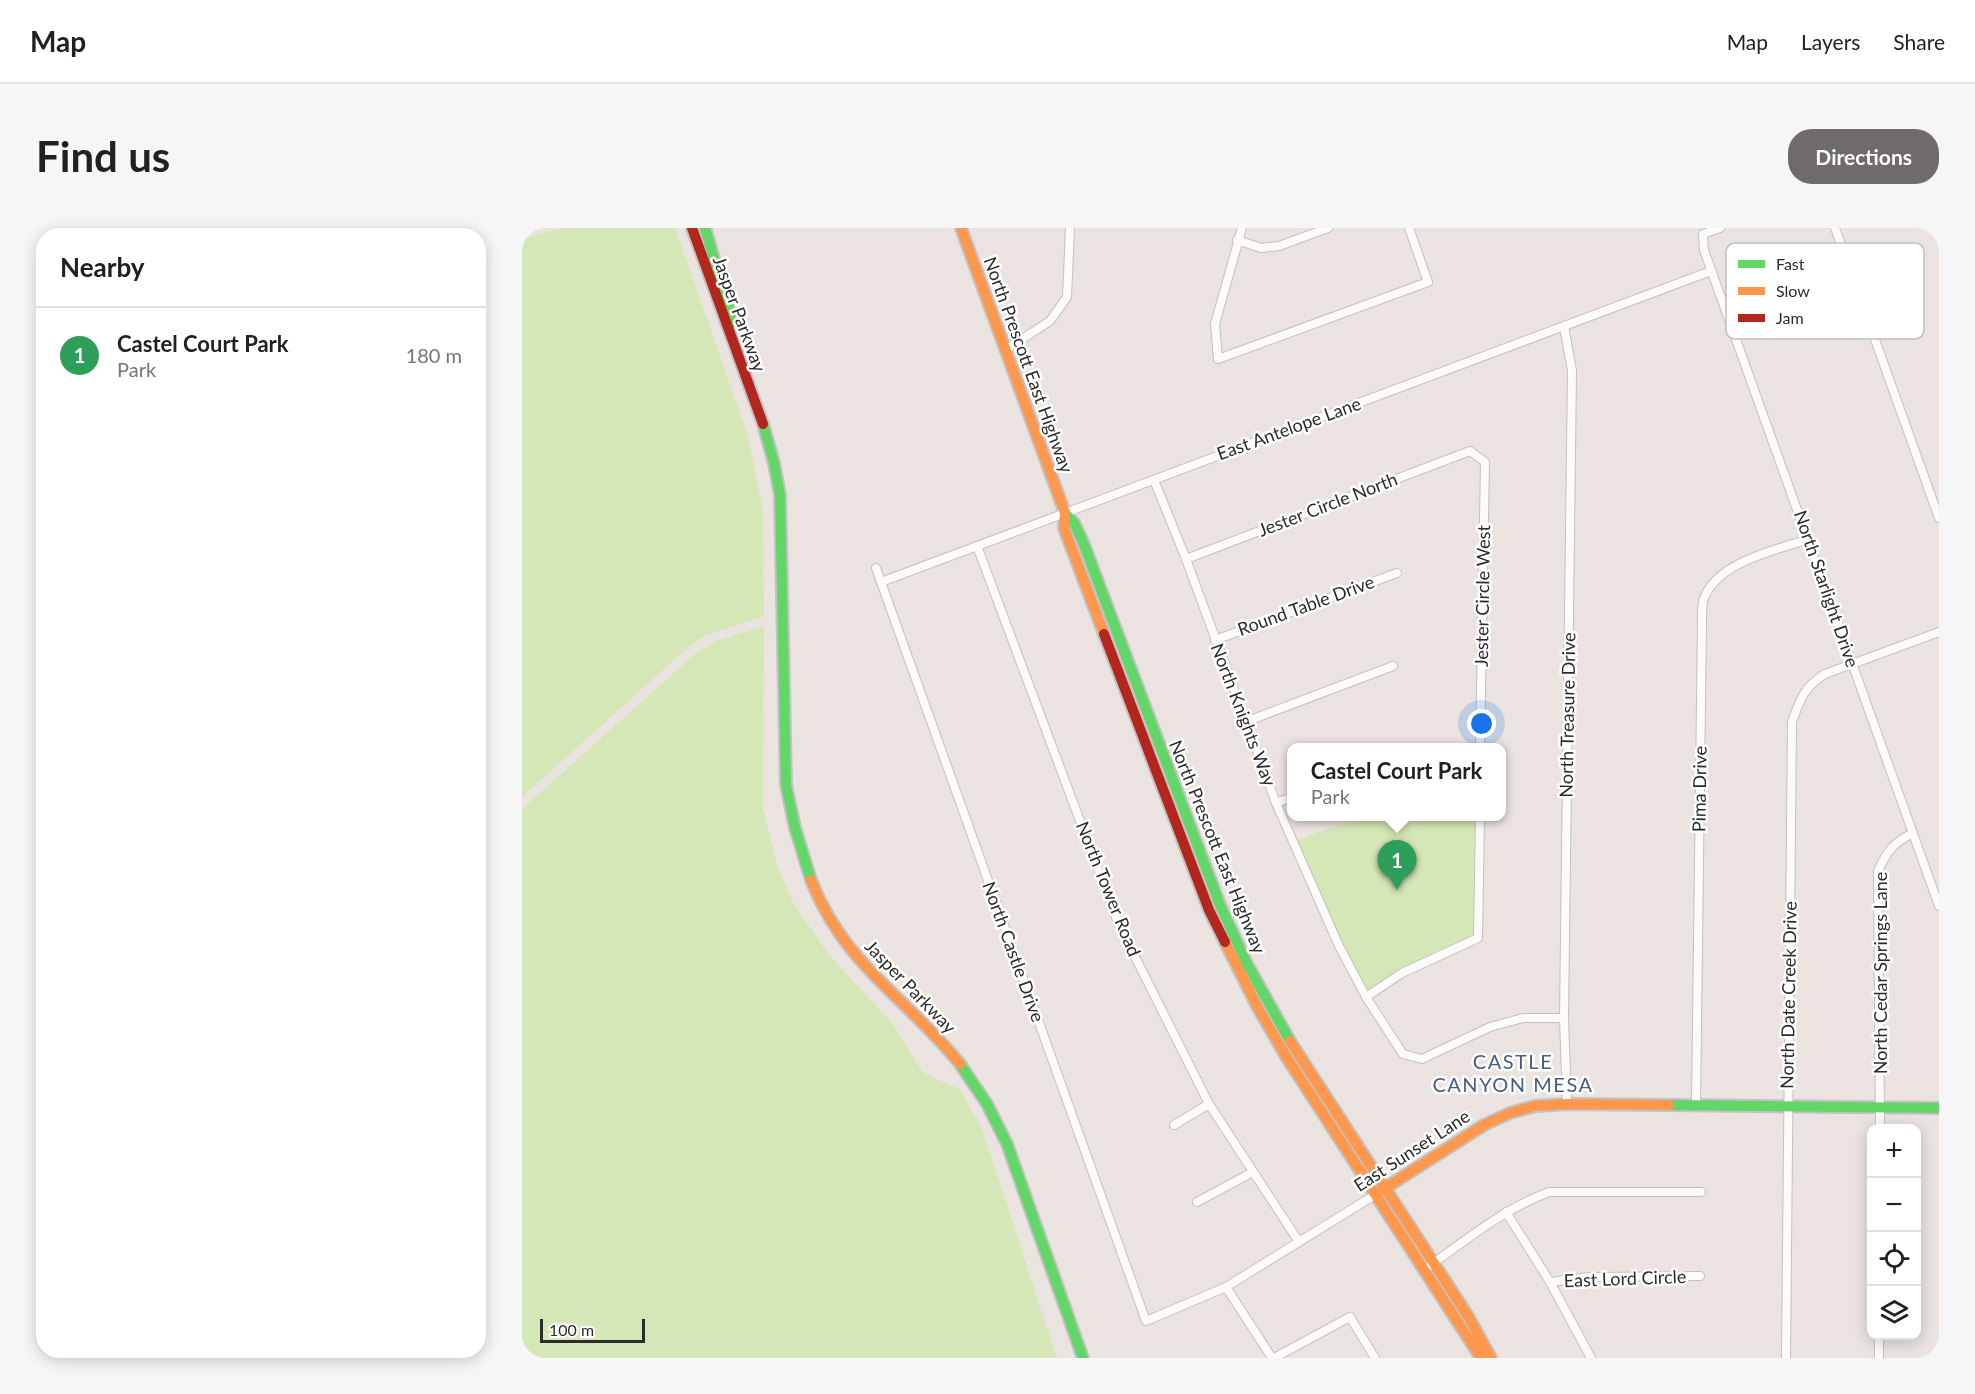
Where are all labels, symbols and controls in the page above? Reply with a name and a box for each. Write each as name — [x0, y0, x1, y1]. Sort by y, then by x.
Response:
text: Map — [30, 24, 86, 58]
text: Map — [1727, 29, 1768, 54]
text: Layers — [1801, 29, 1860, 54]
text: Share — [1893, 29, 1945, 54]
button: Directions — [1788, 129, 1939, 184]
text: Find us — [36, 131, 170, 181]
legend — [1726, 243, 1924, 339]
text: Nearby — [60, 251, 145, 283]
street label: Jasper Parkway — [709, 253, 771, 375]
street label: North Prescott East Highway — [980, 254, 1079, 476]
text: Fast — [1776, 254, 1805, 273]
text: Slow — [1776, 281, 1810, 300]
text: Jam — [1776, 308, 1804, 327]
text: Castel Court Park — [117, 330, 289, 357]
text: 1 — [74, 343, 85, 367]
text: 180 m — [406, 343, 462, 367]
text: Park — [117, 357, 156, 381]
street label: East Antelope Lane — [1214, 392, 1364, 464]
street label: Jester Circle North — [1255, 467, 1400, 541]
street label: North Starlight Drive — [1790, 507, 1864, 670]
street label: Jester Circle West — [1470, 524, 1494, 667]
street label: Round Table Drive — [1234, 570, 1377, 640]
street label: North Treasure Drive — [1555, 632, 1579, 798]
street label: North Knights Way — [1207, 640, 1282, 790]
your location — [1467, 709, 1496, 738]
street label: North Prescott East Highway — [1165, 737, 1271, 957]
popup — [1287, 743, 1506, 821]
street label: Pima Drive — [1687, 746, 1711, 832]
text: Castel Court Park — [1311, 757, 1482, 784]
text: Park — [1311, 784, 1350, 808]
street label: North Tower Road — [1072, 818, 1146, 959]
pin: 1 — [1378, 840, 1416, 890]
street label: North Cedar Springs Lane — [1869, 872, 1891, 1074]
street label: North Castle Drive — [978, 878, 1050, 1025]
street label: North Date Creek Drive — [1775, 901, 1801, 1089]
street label: Jasper Parkway — [861, 935, 961, 1038]
district label: CASTLE CANYON MESA — [1432, 1049, 1594, 1096]
street label: East Sunset Lane — [1349, 1105, 1474, 1196]
map controls — [1867, 1124, 1921, 1340]
button: + — [1867, 1124, 1921, 1178]
button: − — [1867, 1178, 1921, 1232]
button: locate — [1867, 1232, 1921, 1286]
street label: East Lord Circle — [1563, 1265, 1687, 1291]
button: layers — [1867, 1286, 1921, 1340]
scale bar — [540, 1316, 645, 1344]
text: 100 m — [549, 1320, 594, 1339]

